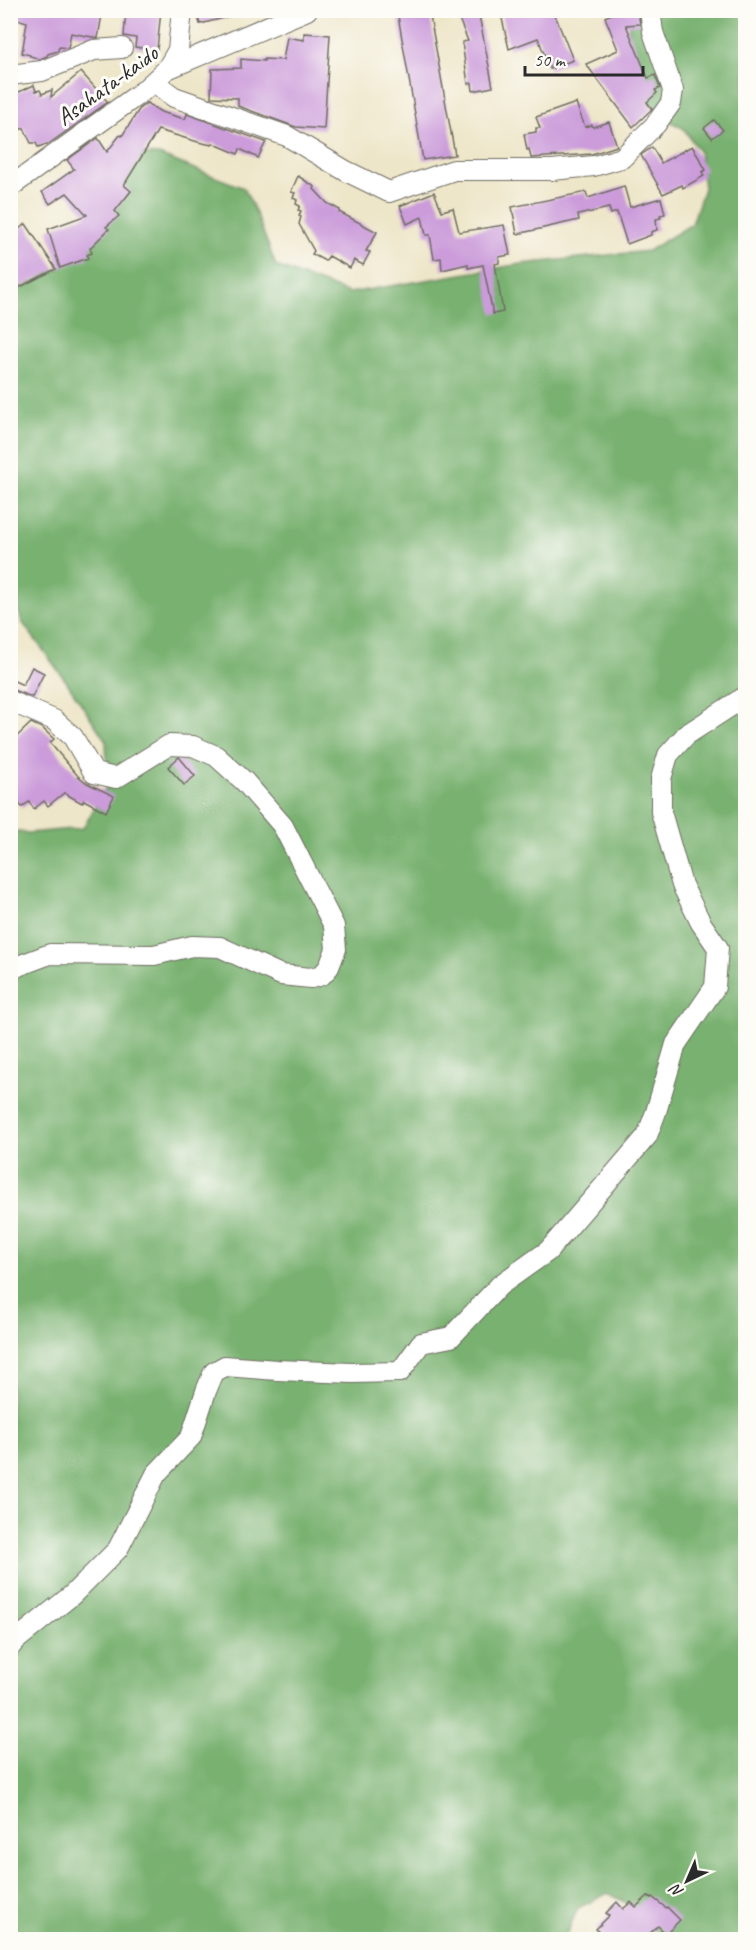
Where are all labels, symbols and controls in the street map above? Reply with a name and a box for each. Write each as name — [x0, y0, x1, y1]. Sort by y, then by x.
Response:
street label: Asahata-kaido — [50, 37, 165, 132]
scale bar — [525, 39, 644, 77]
text: 50 m — [534, 49, 567, 71]
north arrow — [657, 1851, 717, 1911]
text: N — [665, 1878, 688, 1902]

